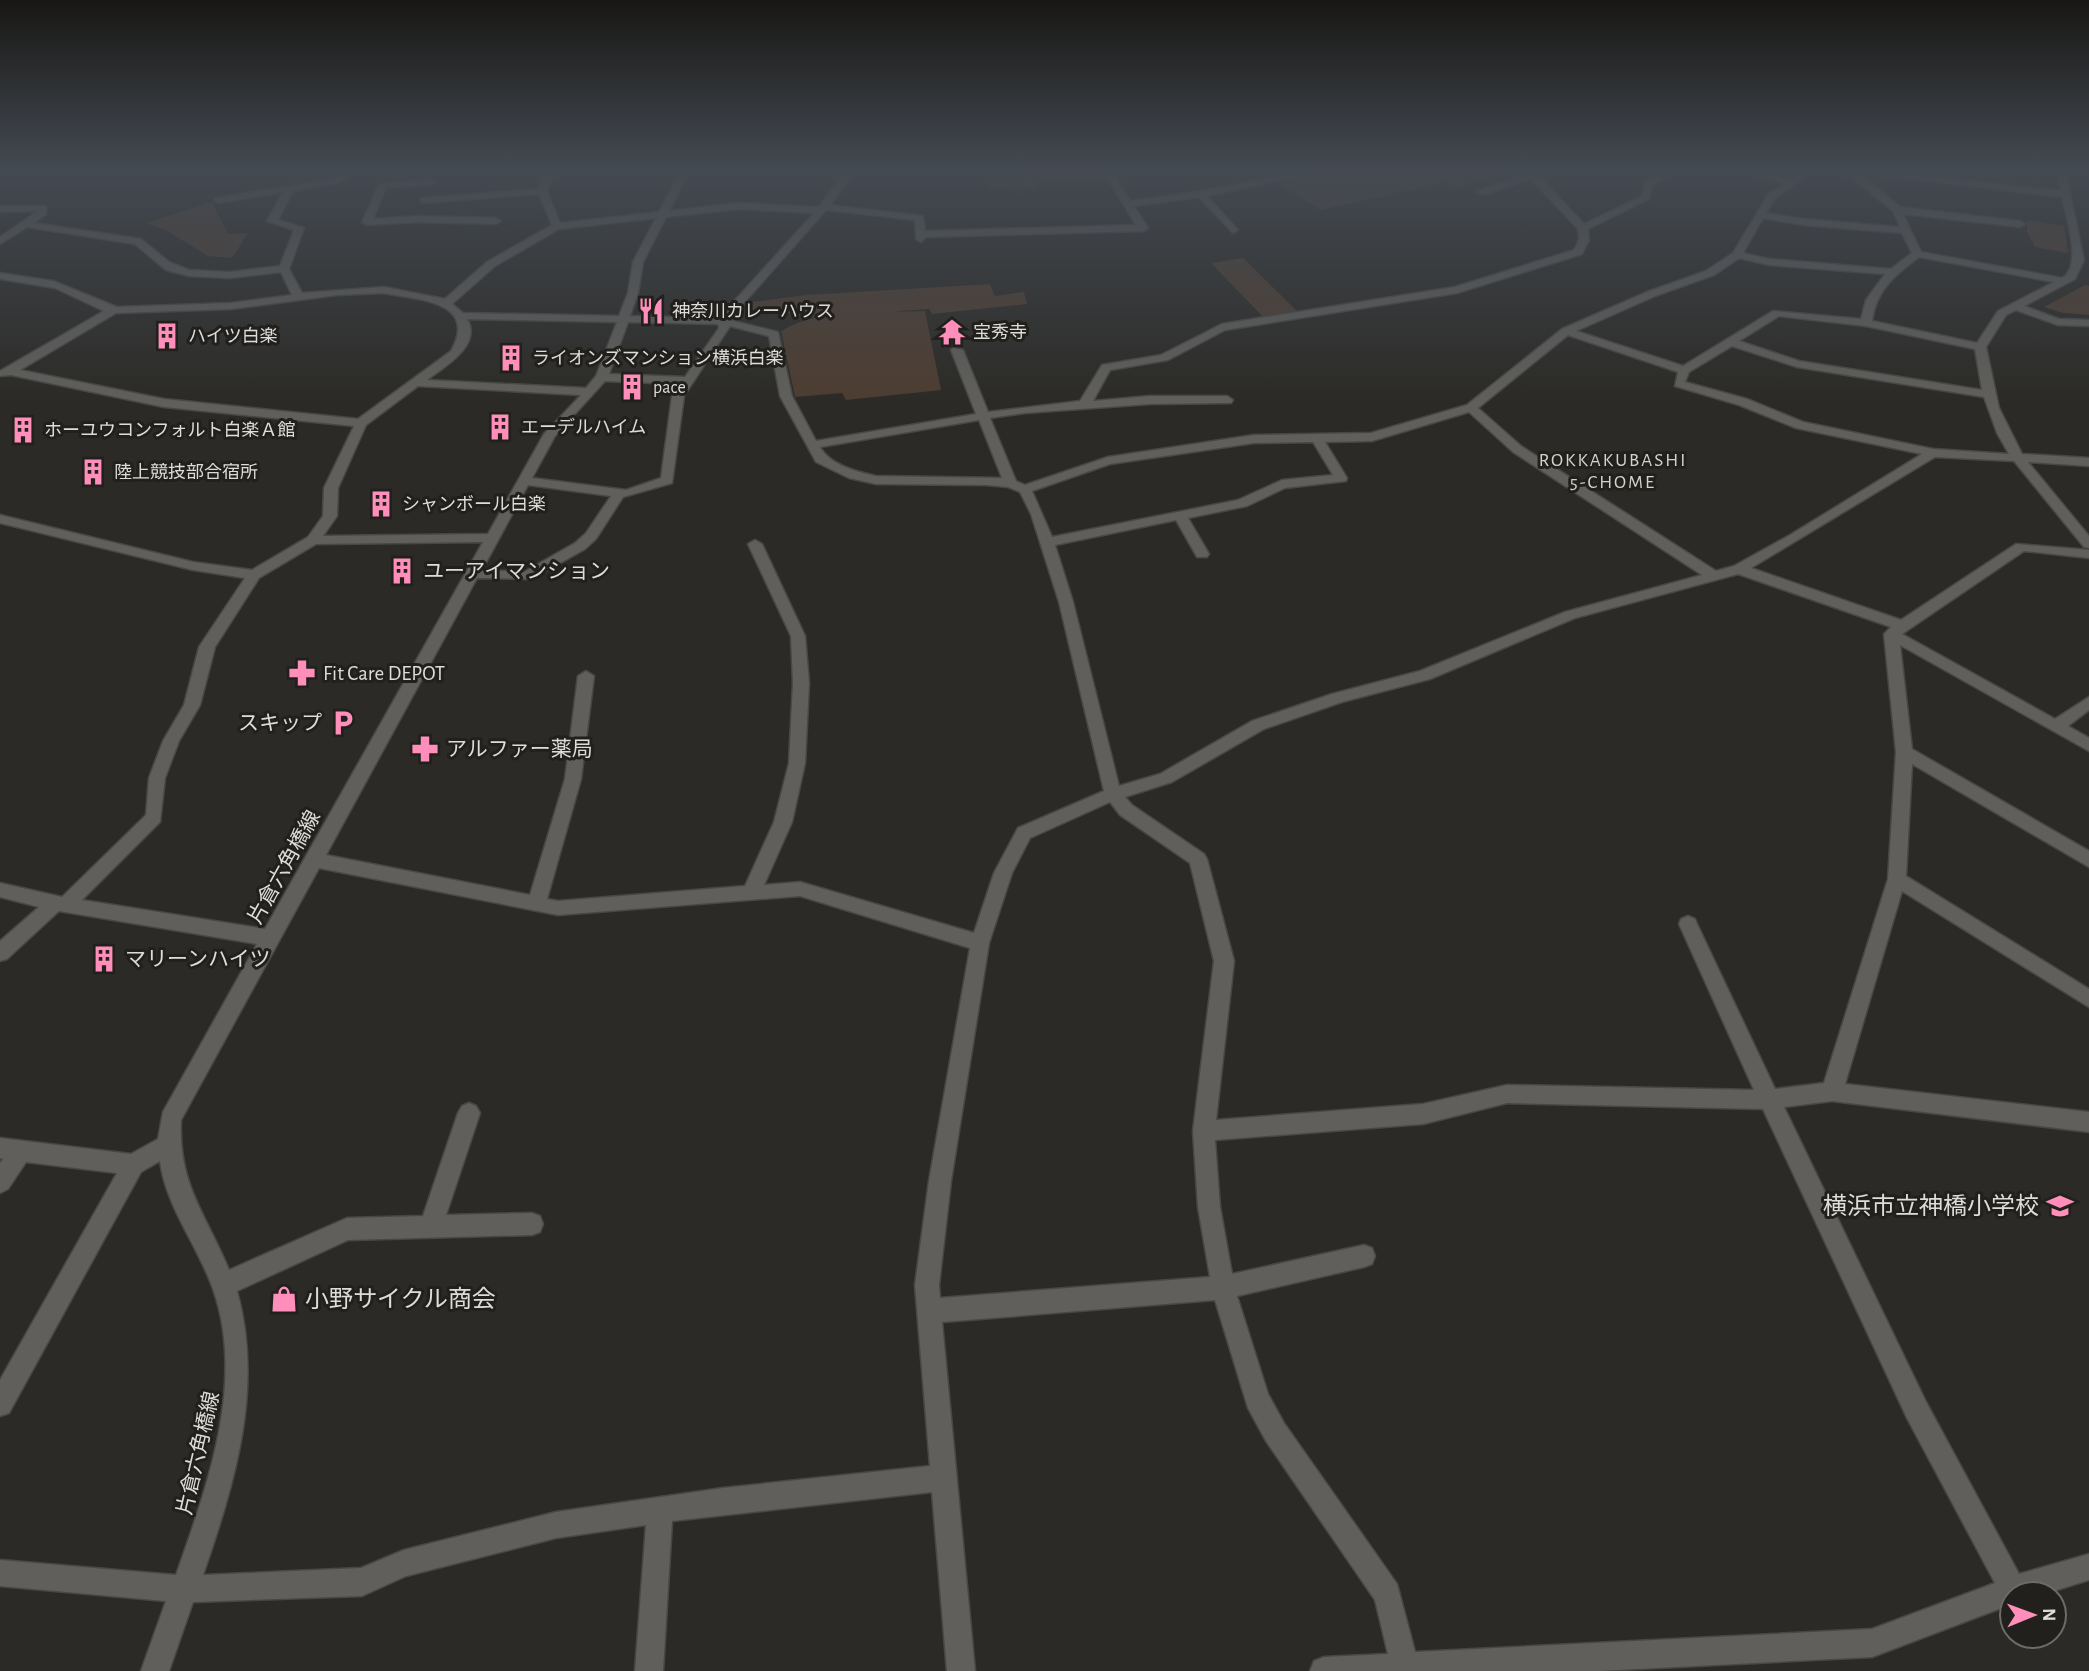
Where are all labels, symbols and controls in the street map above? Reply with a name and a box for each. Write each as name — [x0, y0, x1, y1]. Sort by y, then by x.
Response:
restaurant icon: 神奈川カレーハウス — [636, 296, 666, 326]
place label: 神奈川カレーハウス — [672, 301, 834, 321]
temple icon: 宝秀寺 — [937, 317, 967, 347]
building icon: ハイツ白楽 — [152, 321, 182, 351]
place label: 宝秀寺 — [973, 322, 1027, 342]
place label: ハイツ白楽 — [188, 326, 278, 346]
building icon: ライオンズマンション横浜白楽 — [496, 343, 526, 373]
place label: ライオンズマンション横浜白楽 — [532, 348, 784, 368]
building icon: pace — [617, 372, 647, 402]
place label: pace — [653, 379, 686, 397]
building icon: エーデルハイム — [485, 412, 515, 442]
building icon: ホーユウコンフォルト白楽Ａ館 — [8, 415, 38, 445]
place label: エーデルハイム — [521, 417, 646, 437]
place label: ホーユウコンフォルト白楽Ａ館 — [44, 420, 295, 440]
district label: ROKKAKUBASHI 5-CHOME — [1539, 451, 1687, 492]
building icon: 陸上競技部合宿所 — [78, 457, 108, 487]
place label: 陸上競技部合宿所 — [114, 463, 258, 482]
building icon: シャンボール白楽 — [366, 489, 396, 519]
place label: シャンボール白楽 — [402, 494, 546, 514]
building icon: ユーアイマンション — [387, 556, 417, 586]
place label: ユーアイマンション — [423, 561, 610, 582]
pharmacy icon: Fit Care DEPOT — [287, 658, 317, 688]
place label: Fit Care DEPOT — [323, 663, 445, 684]
parking icon: スキップ — [328, 708, 358, 738]
place label: スキップ — [238, 712, 322, 734]
pharmacy icon: アルファー薬局 — [410, 734, 440, 764]
place label: アルファー薬局 — [446, 738, 593, 760]
street label: 片倉六角橋線 — [244, 807, 324, 927]
building icon: マリーンハイツ — [89, 944, 119, 974]
place label: マリーンハイツ — [125, 949, 271, 970]
school or university icon: 横浜市立神橋小学校 — [2045, 1191, 2075, 1221]
place label: 横浜市立神橋小学校 — [1823, 1193, 2039, 1219]
shop icon: 小野サイクル商会 — [269, 1284, 299, 1314]
place label: 小野サイクル商会 — [305, 1286, 496, 1312]
street label: 片倉六角橋線 — [173, 1389, 223, 1517]
north arrow — [1998, 1580, 2068, 1650]
text: N — [2039, 1608, 2058, 1622]

